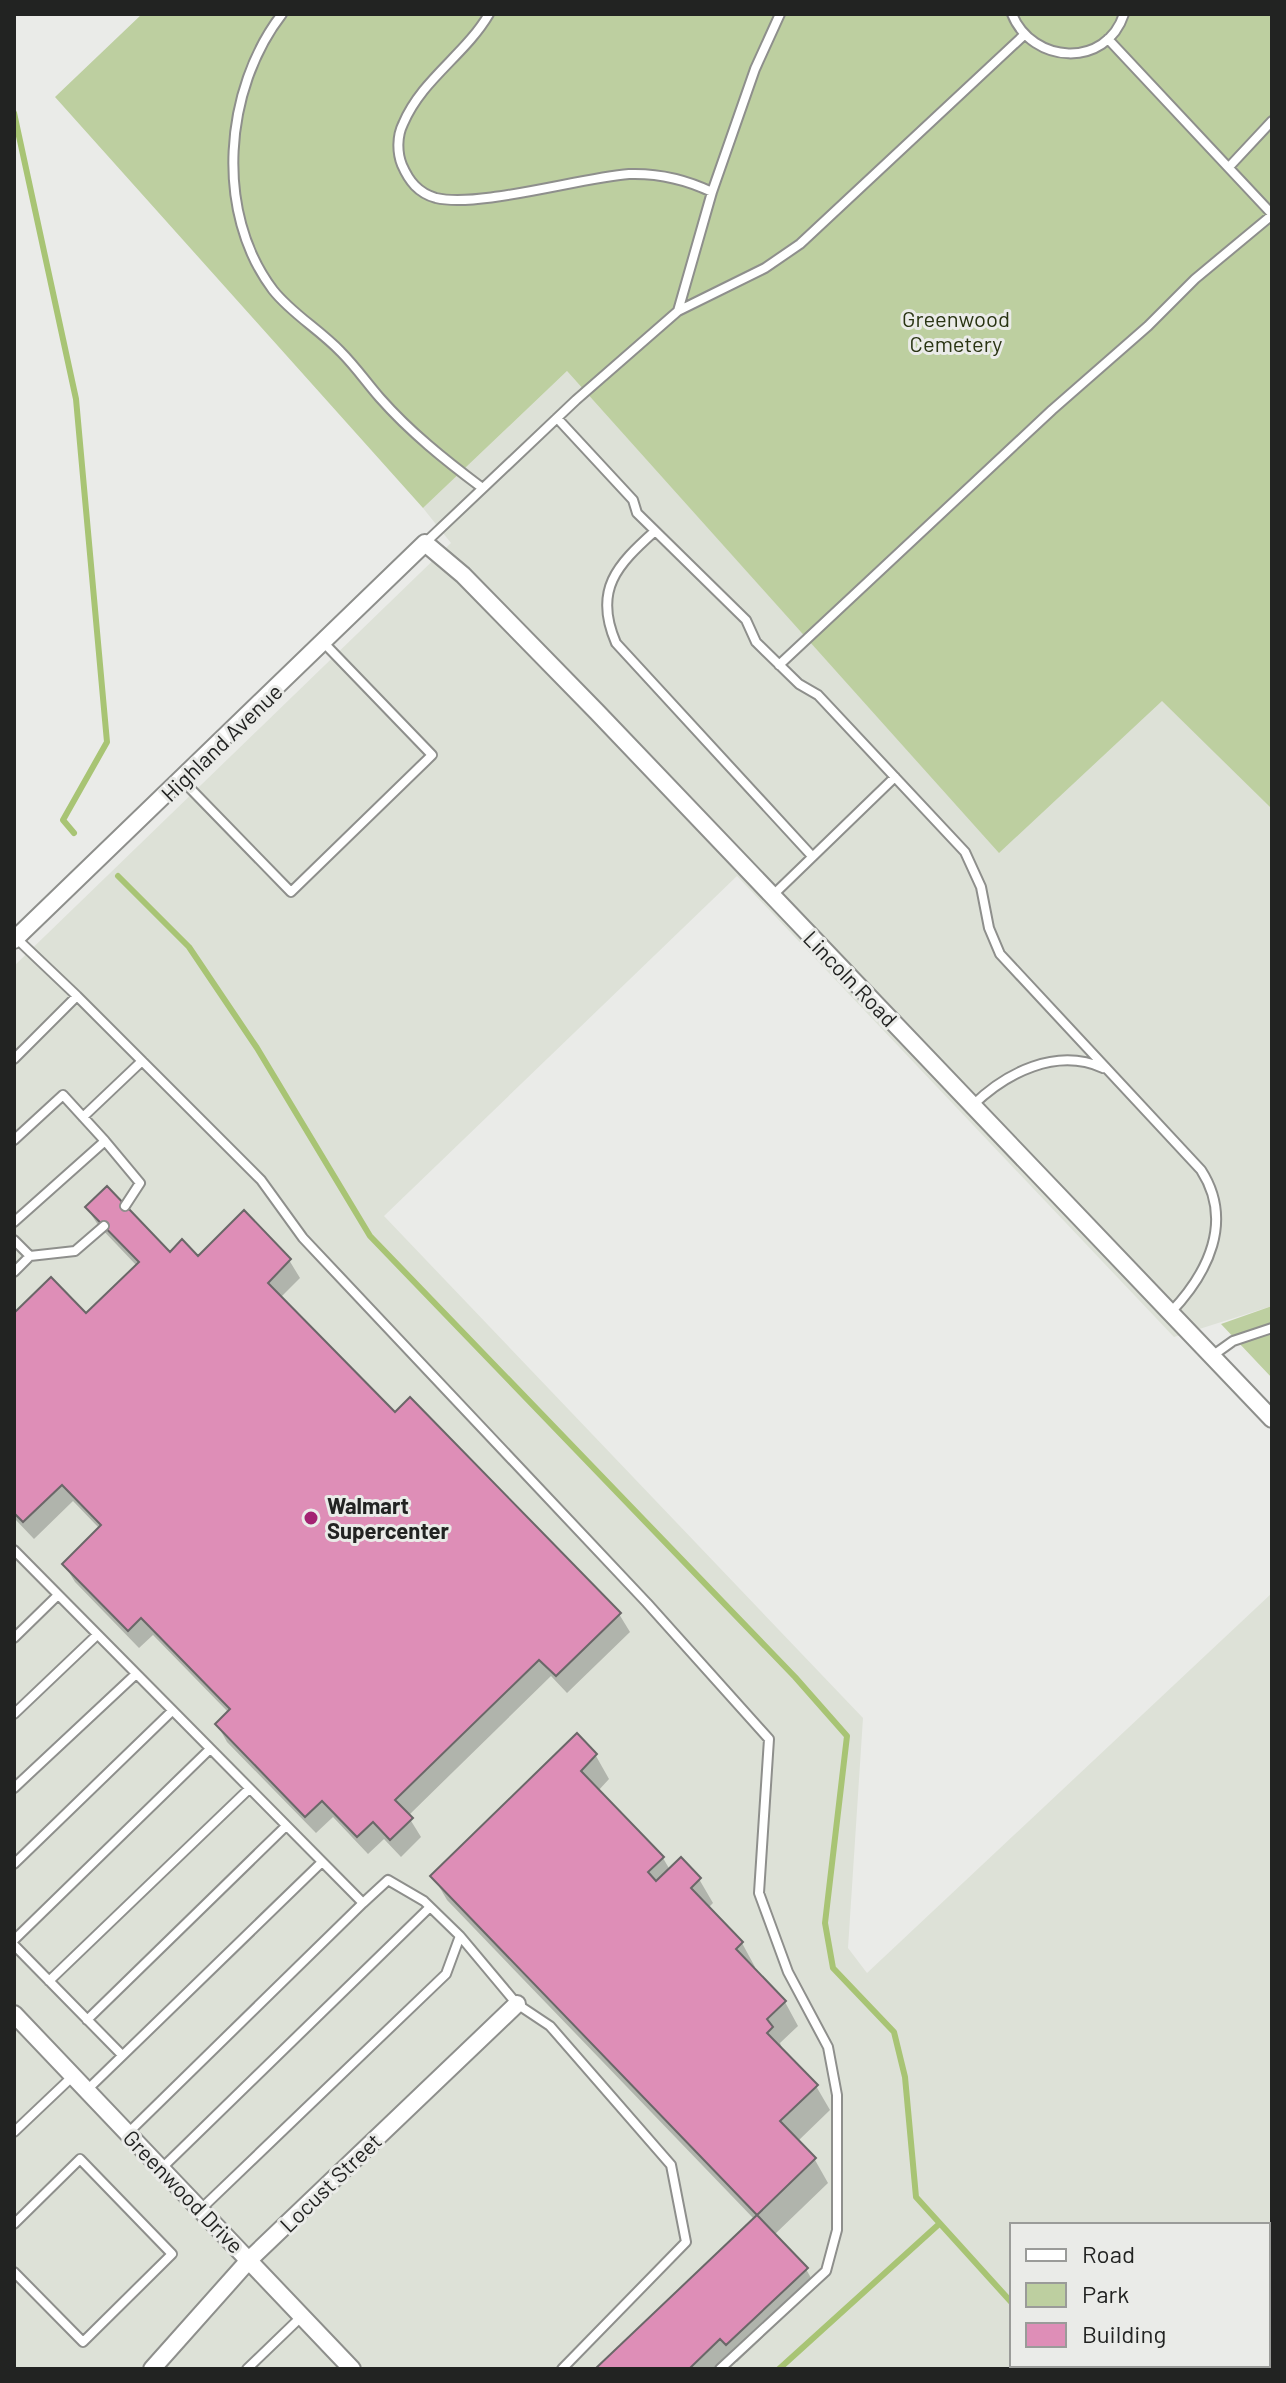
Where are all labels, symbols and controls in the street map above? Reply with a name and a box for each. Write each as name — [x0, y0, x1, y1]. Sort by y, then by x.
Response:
park label: Greenwood Cemetery — [902, 305, 1010, 356]
street label: Highland Avenue — [155, 678, 287, 806]
street label: Lincoln Road — [799, 925, 903, 1031]
place label: Walmart Supercenter — [327, 1492, 450, 1543]
marker: Walmart Supercenter — [302, 1509, 320, 1527]
street label: Greenwood Drive — [119, 2124, 249, 2258]
street label: Locust Street — [274, 2127, 386, 2237]
legend — [1010, 2223, 1270, 2367]
text: Road — [1082, 2239, 1135, 2268]
text: Park — [1082, 2279, 1129, 2308]
text: Building — [1082, 2319, 1166, 2348]

